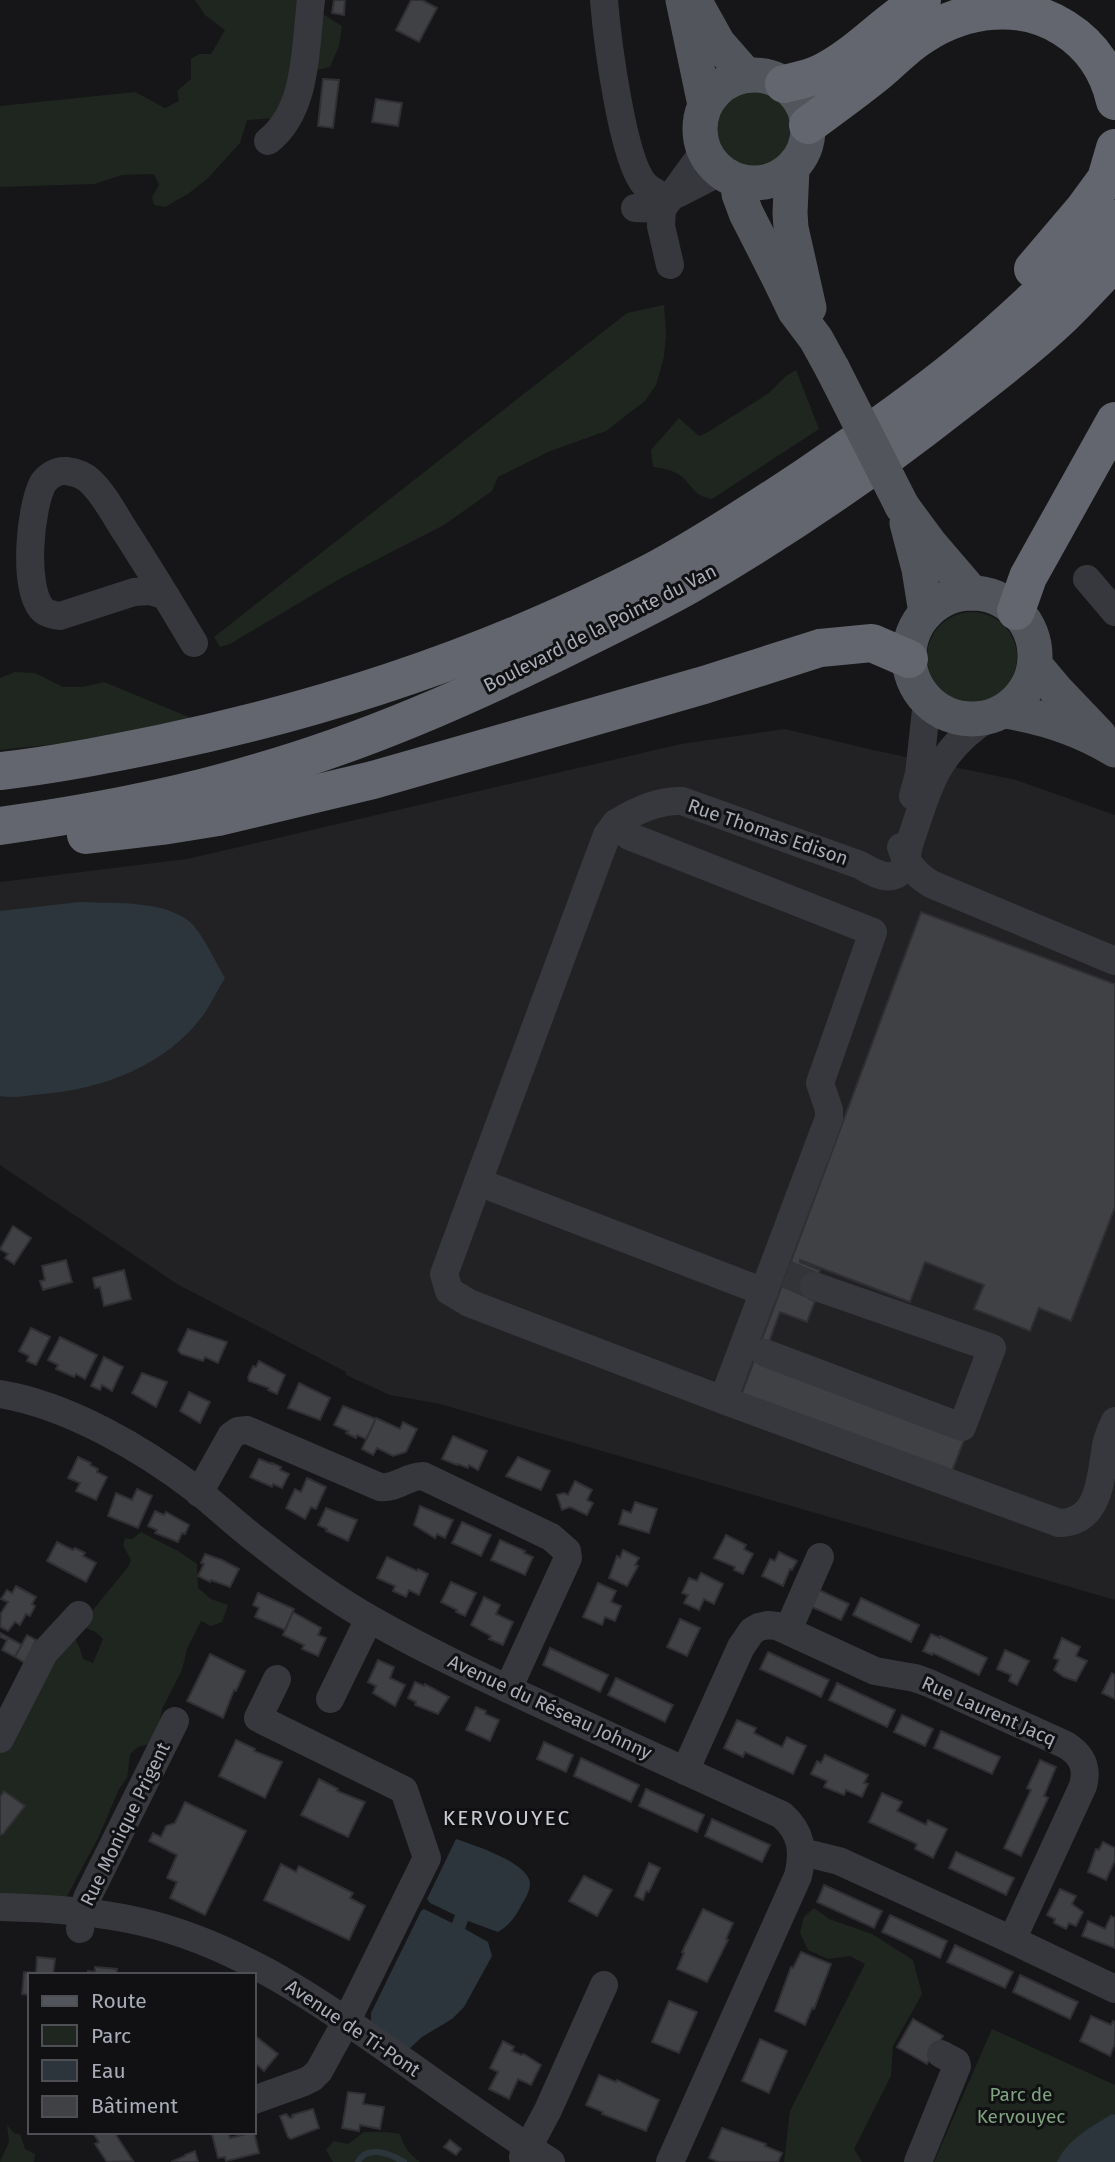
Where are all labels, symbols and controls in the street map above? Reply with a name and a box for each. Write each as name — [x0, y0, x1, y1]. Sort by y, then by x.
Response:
street label: Boulevard de la Pointe du Van — [480, 559, 720, 697]
street label: Rue Thomas Edison — [685, 794, 851, 870]
street label: Avenue du Réseau Johnny — [444, 1650, 656, 1765]
street label: Rue Laurent Jacq — [918, 1671, 1060, 1751]
street label: Rue Monique Prigent — [75, 1738, 175, 1910]
district label: KERVOUYEC — [443, 1805, 571, 1831]
legend — [28, 1973, 256, 2134]
street label: Avenue de Ti-Pont — [281, 1974, 425, 2082]
text: Route — [91, 1988, 147, 2014]
text: Parc — [91, 2023, 131, 2049]
text: Eau — [91, 2058, 126, 2084]
park label: Parc de Kervouyec — [977, 2083, 1065, 2128]
text: Bâtiment — [91, 2093, 178, 2119]

